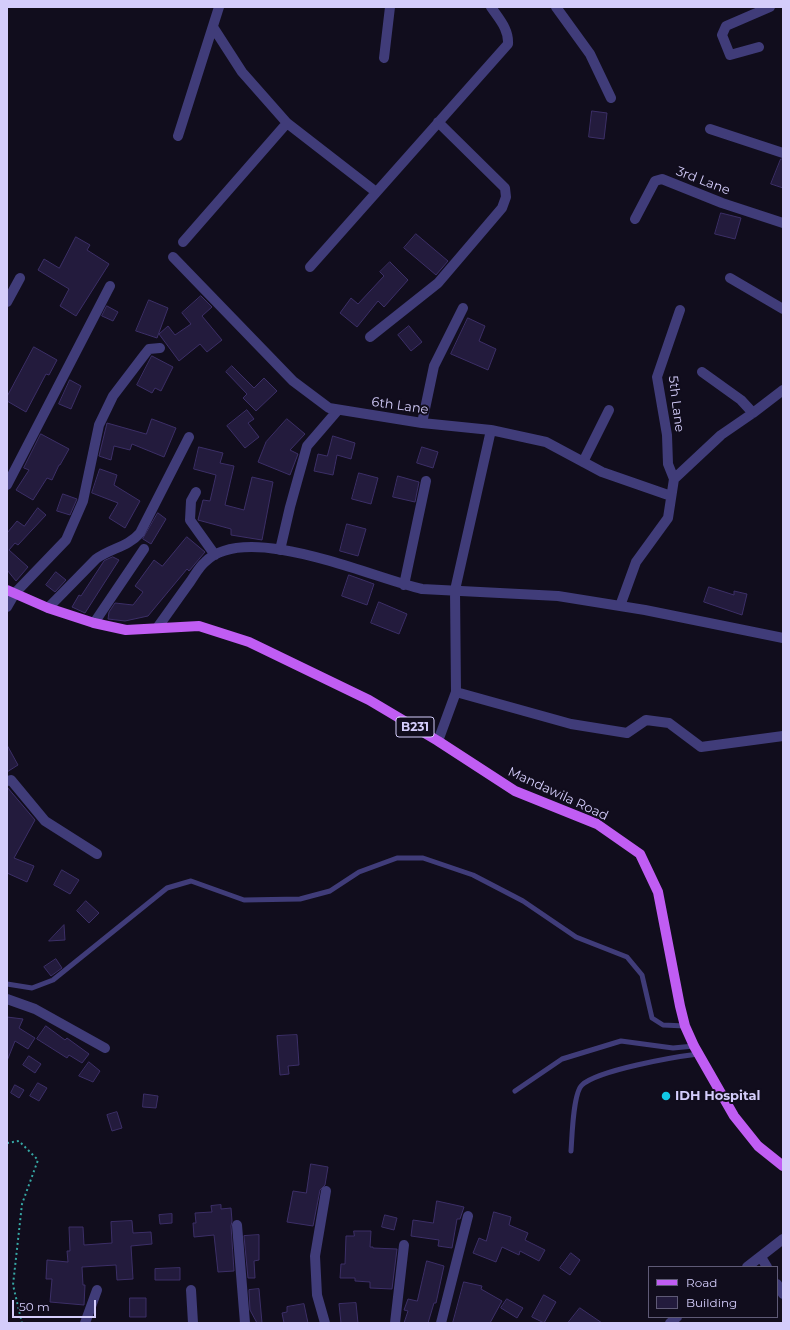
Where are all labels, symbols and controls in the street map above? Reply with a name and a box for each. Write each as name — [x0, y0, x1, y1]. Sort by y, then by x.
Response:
street label: 3rd Lane — [674, 164, 732, 198]
street label: 5th Lane — [665, 375, 687, 433]
street label: 6th Lane — [371, 394, 429, 418]
road number: B231 — [396, 717, 434, 737]
street label: Mandawila Road — [505, 764, 611, 824]
place label: IDH Hospital — [675, 1088, 760, 1104]
marker: IDH Hospital — [660, 1090, 672, 1102]
legend — [648, 1266, 778, 1318]
text: Road — [686, 1275, 717, 1290]
scale bar — [14, 1292, 98, 1318]
text: Building — [686, 1295, 737, 1310]
text: 50 m — [19, 1299, 50, 1314]

